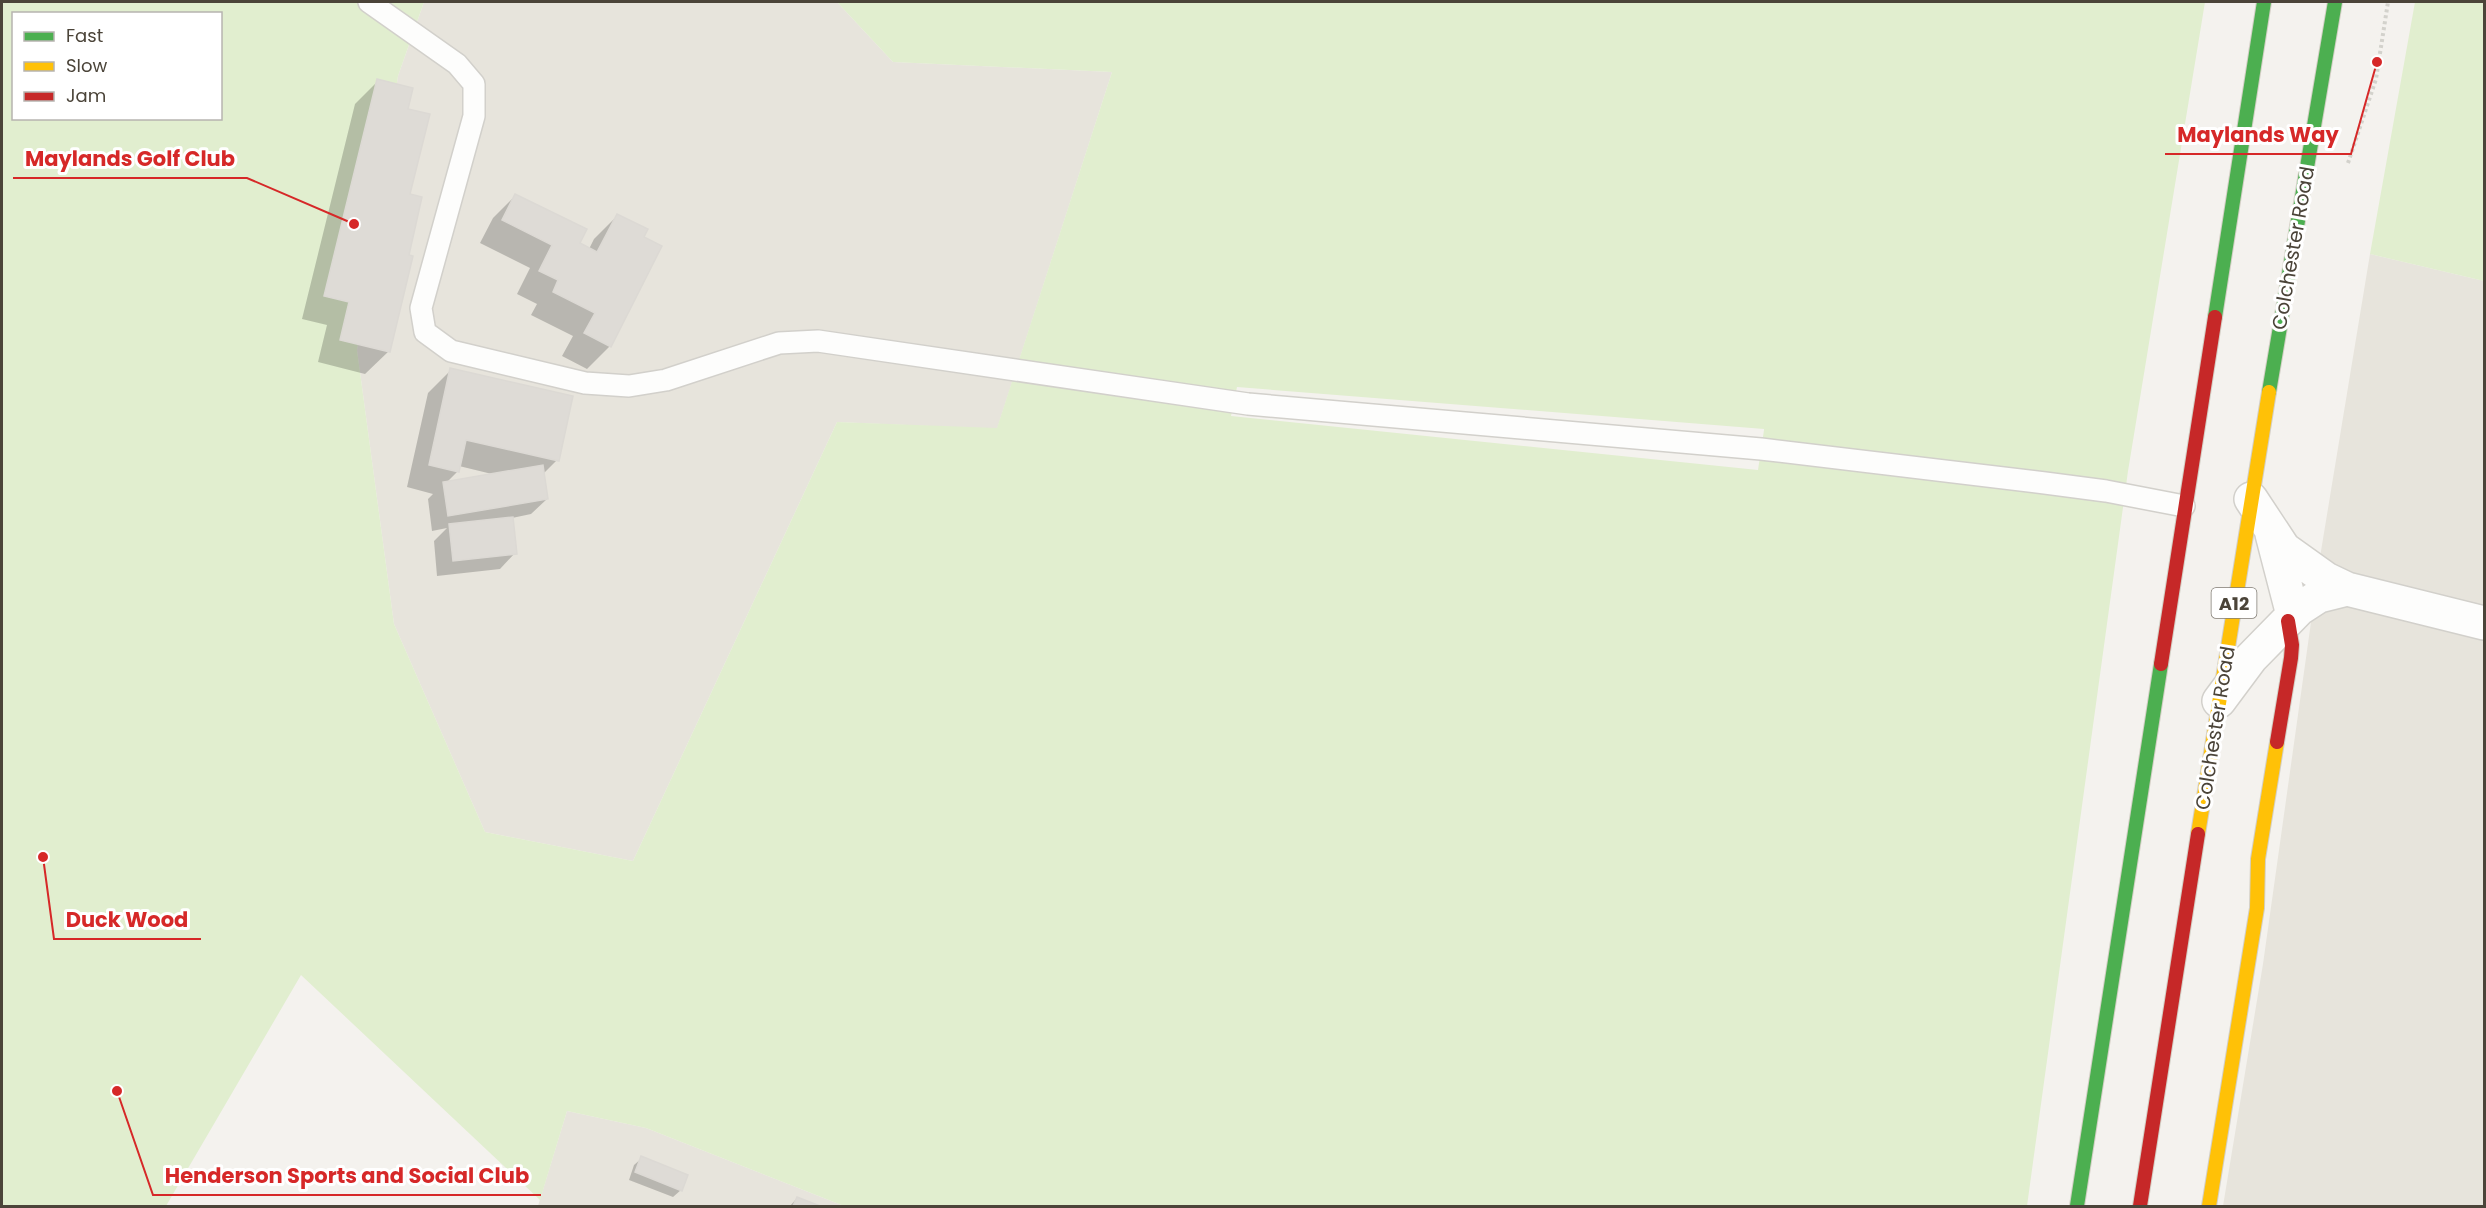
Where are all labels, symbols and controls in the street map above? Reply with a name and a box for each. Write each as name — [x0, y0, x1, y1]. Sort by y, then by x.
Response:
legend — [12, 12, 222, 120]
text: Fast — [66, 23, 103, 48]
text: Slow — [66, 53, 108, 78]
text: Jam — [66, 83, 106, 108]
callout: Maylands Way — [2165, 115, 2351, 154]
text: Maylands Way — [2177, 120, 2339, 149]
callout: Maylands Golf Club — [13, 139, 247, 178]
text: Maylands Golf Club — [25, 144, 235, 173]
street label: Colchester Road — [2265, 164, 2321, 332]
road number: A12 — [2212, 588, 2256, 618]
street label: Colchester Road — [2188, 644, 2242, 812]
callout: Duck Wood — [54, 900, 201, 939]
text: Duck Wood — [66, 905, 188, 934]
callout: Henderson Sports and Social Club — [153, 1156, 541, 1195]
text: Henderson Sports and Social Club — [165, 1161, 529, 1190]

